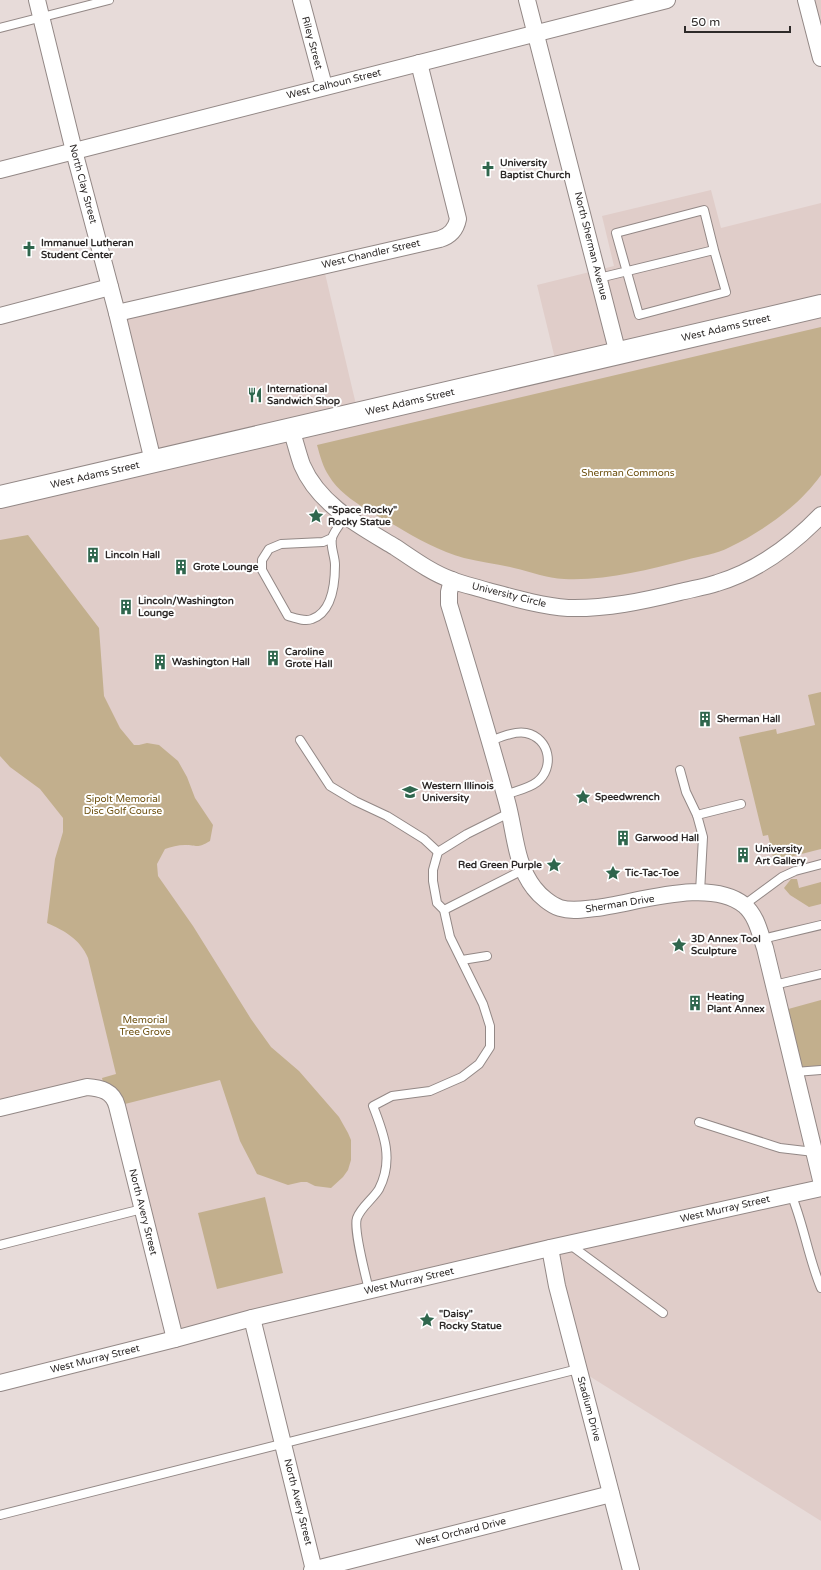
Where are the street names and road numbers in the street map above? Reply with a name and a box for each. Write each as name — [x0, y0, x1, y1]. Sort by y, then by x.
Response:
street label: Riley Street — [299, 15, 325, 71]
street label: West Calhoun Street — [285, 66, 383, 102]
street label: North Clay Street — [67, 143, 99, 225]
street label: North Sherman Avenue — [572, 191, 610, 302]
street label: West Chandler Street — [321, 237, 422, 271]
street label: West Adams Street — [680, 312, 772, 344]
street label: West Adams Street — [364, 386, 456, 418]
street label: West Adams Street — [49, 459, 141, 491]
street label: University Circle — [471, 580, 548, 610]
street label: Sherman Drive — [585, 893, 656, 915]
street label: North Avery Street — [126, 1168, 160, 1257]
street label: West Murray Street — [679, 1193, 771, 1225]
street label: West Murray Street — [363, 1265, 455, 1297]
street label: West Murray Street — [49, 1342, 141, 1376]
street label: Stadium Drive — [575, 1375, 604, 1443]
street label: North Avery Street — [281, 1458, 315, 1547]
street label: West Orchard Drive — [415, 1515, 508, 1549]

